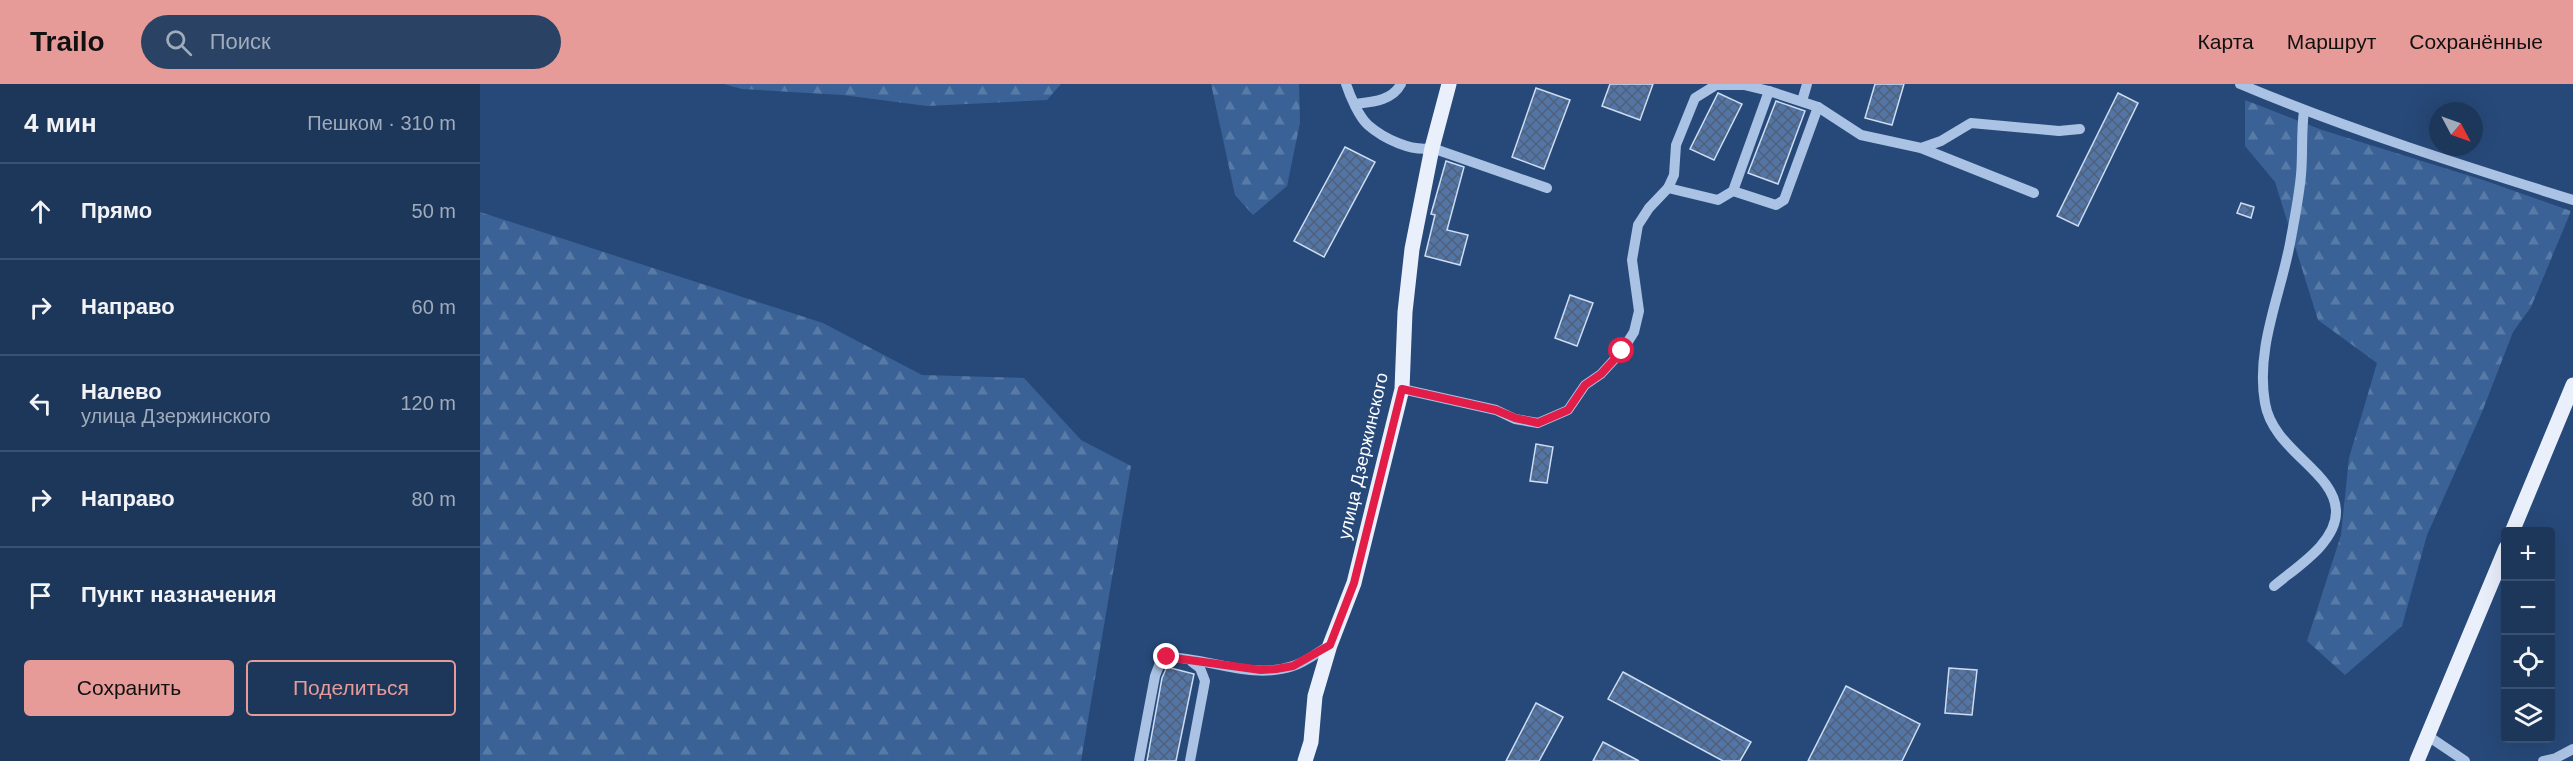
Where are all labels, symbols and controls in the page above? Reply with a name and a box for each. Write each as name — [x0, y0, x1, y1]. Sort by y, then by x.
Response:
search box — [141, 15, 561, 69]
text: Trailo — [30, 26, 105, 57]
icon: search — [162, 26, 195, 59]
text: Поиск — [210, 29, 271, 54]
text: Карта — [2198, 30, 2254, 53]
text: Маршрут — [2287, 30, 2376, 53]
text: Сохранённые — [2409, 30, 2543, 53]
north arrow — [2429, 102, 2483, 156]
text: 4 мин — [24, 108, 97, 138]
text: Пешком · 310 m — [307, 112, 456, 134]
icon: ahead — [24, 195, 57, 228]
text: Прямо — [81, 198, 152, 223]
text: 50 m — [412, 200, 456, 222]
icon: right — [24, 291, 57, 324]
text: Направо — [81, 294, 175, 319]
text: 60 m — [412, 296, 456, 318]
route start — [1608, 337, 1634, 363]
street label: улица Дзержинского — [1334, 371, 1392, 541]
text: Налево — [81, 379, 162, 404]
icon: left — [24, 387, 57, 420]
text: 120 m — [400, 392, 456, 414]
text: улица Дзержинского — [81, 405, 271, 427]
icon: right — [24, 483, 57, 516]
text: Направо — [81, 486, 175, 511]
text: 80 m — [412, 488, 456, 510]
map controls — [2501, 527, 2555, 743]
button: + — [2501, 527, 2555, 581]
icon: arrive — [24, 579, 57, 612]
button: − — [2501, 581, 2555, 635]
text: Пункт назначения — [81, 582, 277, 607]
button: locate — [2501, 635, 2555, 689]
route end — [1153, 643, 1179, 669]
button: Сохранить — [24, 660, 234, 716]
button: Поделиться — [246, 660, 456, 716]
button: layers — [2501, 689, 2555, 743]

